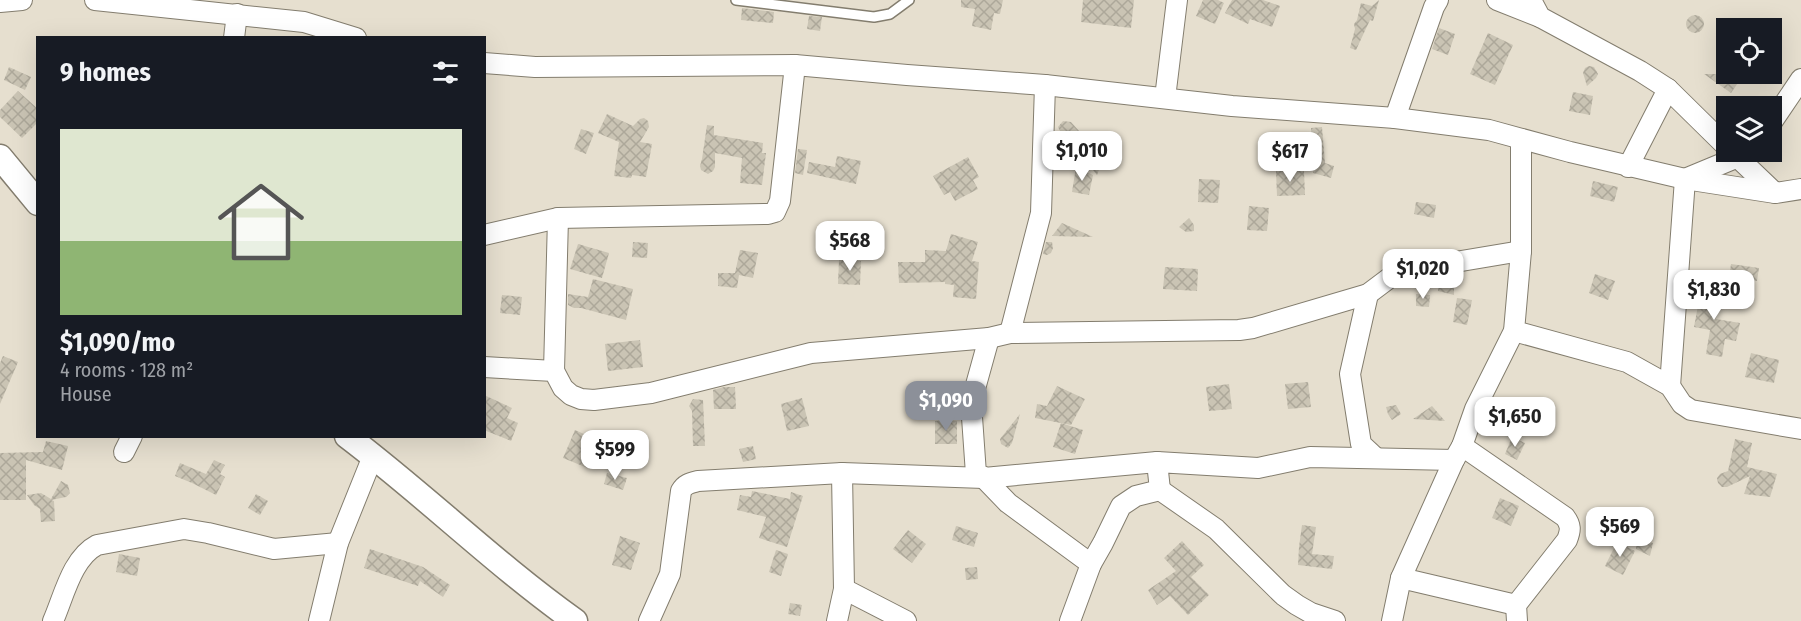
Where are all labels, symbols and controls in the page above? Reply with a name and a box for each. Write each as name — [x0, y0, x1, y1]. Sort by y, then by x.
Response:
map controls — [1716, 18, 1782, 162]
button: locate — [1716, 18, 1782, 84]
icon: filters — [429, 56, 462, 89]
text: 9 homes — [60, 57, 151, 88]
button: layers — [1716, 96, 1782, 162]
pin: $1,010 — [1033, 131, 1131, 182]
pin: $617 — [1254, 132, 1326, 183]
text: $1,010 — [1056, 138, 1108, 162]
text: $617 — [1272, 139, 1308, 163]
icon: home — [207, 168, 315, 276]
pin: $568 — [814, 221, 886, 272]
text: $568 — [830, 228, 870, 252]
pin: $1,020 — [1374, 249, 1472, 300]
text: $1,020 — [1397, 256, 1449, 280]
pin: $1,830 — [1665, 270, 1763, 321]
text: $1,830 — [1687, 277, 1741, 301]
text: $1,090/mo — [60, 327, 175, 358]
text: 4 rooms · 128 m² — [60, 358, 193, 382]
pin: $1,090 — [897, 381, 995, 432]
text: House — [60, 382, 112, 406]
text: $1,090 — [919, 388, 973, 412]
pin: $1,650 — [1466, 397, 1564, 448]
text: $1,650 — [1488, 404, 1542, 428]
pin: $599 — [579, 430, 651, 481]
text: $599 — [595, 437, 635, 461]
pin: $569 — [1584, 507, 1656, 558]
text: $569 — [1600, 514, 1640, 538]

